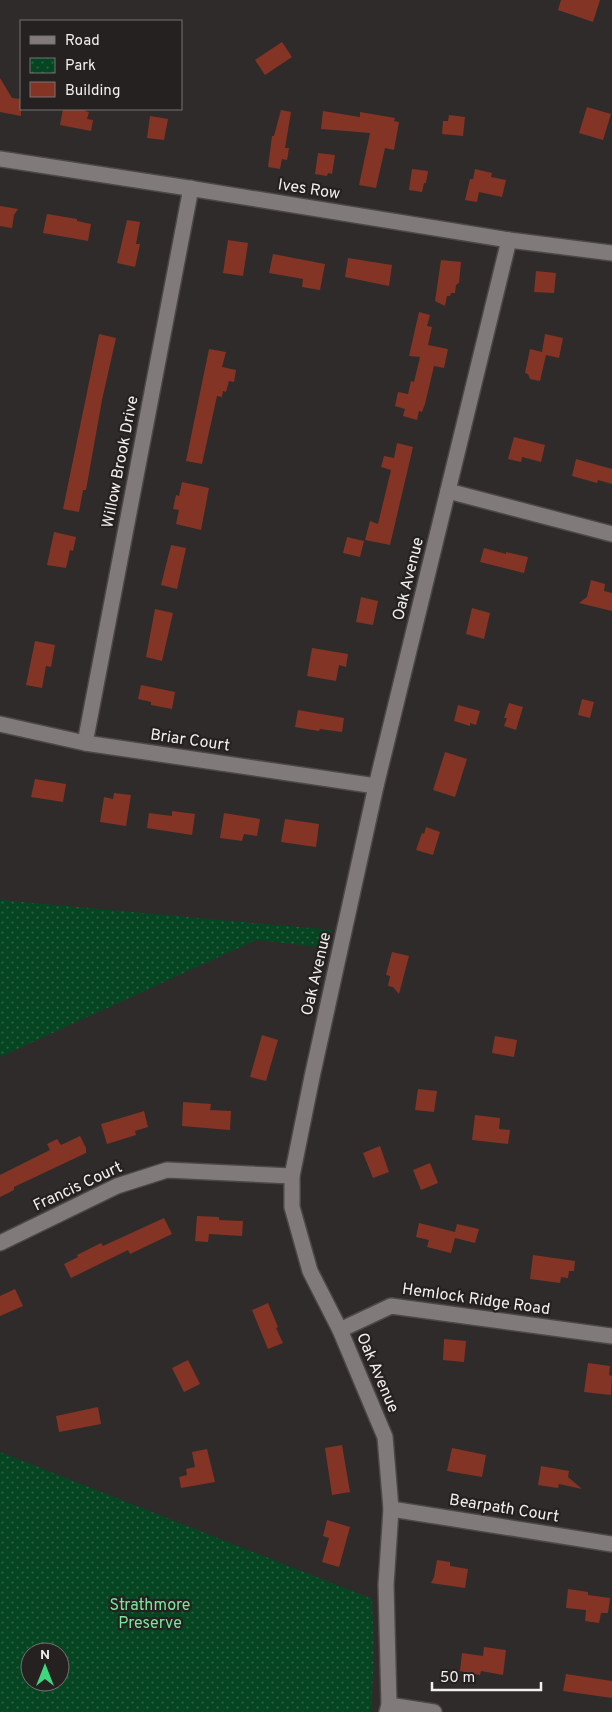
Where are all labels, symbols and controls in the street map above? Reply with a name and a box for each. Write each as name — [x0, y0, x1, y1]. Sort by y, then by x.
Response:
legend — [20, 20, 182, 110]
text: Road — [65, 32, 100, 51]
text: Park — [65, 57, 96, 76]
text: Building — [65, 82, 120, 101]
street label: Ives Row — [276, 175, 342, 205]
street label: Willow Brook Drive — [98, 394, 144, 530]
street label: Oak Avenue — [389, 535, 429, 623]
street label: Briar Court — [149, 726, 231, 756]
street label: Oak Avenue — [298, 930, 336, 1018]
street label: Francis Court — [30, 1158, 126, 1216]
street label: Hemlock Ridge Road — [401, 1280, 551, 1320]
street label: Oak Avenue — [351, 1330, 403, 1416]
street label: Bearpath Court — [448, 1490, 560, 1528]
park label: Strathmore Preserve — [110, 1596, 190, 1634]
north arrow — [20, 1642, 70, 1692]
text: N — [40, 1647, 50, 1664]
scale bar — [432, 1660, 541, 1692]
text: 50 m — [440, 1669, 475, 1688]

